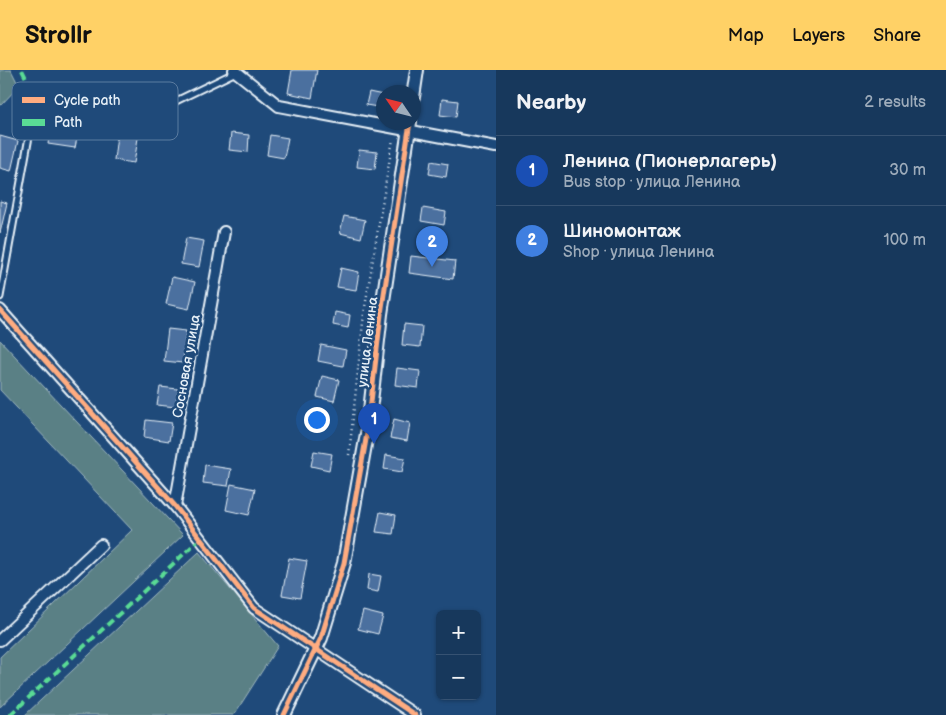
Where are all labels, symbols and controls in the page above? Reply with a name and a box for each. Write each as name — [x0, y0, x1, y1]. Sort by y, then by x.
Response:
text: Strollr — [25, 21, 92, 50]
text: Map — [728, 25, 764, 46]
text: Layers — [792, 25, 845, 46]
text: Share — [873, 25, 921, 46]
legend — [12, 82, 178, 140]
north arrow — [376, 85, 421, 130]
text: Nearby — [516, 90, 586, 115]
text: Cycle path — [54, 92, 121, 109]
text: 2 results — [864, 93, 926, 112]
text: Path — [54, 114, 82, 131]
text: Ленина (Пионерлагерь) — [563, 150, 777, 173]
text: 1 — [529, 161, 535, 180]
text: 30 m — [889, 161, 926, 180]
text: Bus stop · улица Ленина — [563, 173, 740, 192]
text: Шиномонтаж — [563, 220, 681, 243]
pin: 2 — [416, 226, 448, 267]
text: 2 — [527, 231, 537, 250]
text: 100 m — [883, 231, 926, 250]
text: Shop · улица Ленина — [563, 243, 715, 262]
street label: улица Ленина — [354, 295, 382, 388]
street label: Сосновая улица — [169, 312, 204, 419]
pin: 1 — [358, 403, 390, 444]
your location — [304, 407, 330, 433]
map controls — [436, 610, 481, 700]
button: + — [436, 610, 481, 655]
button: − — [436, 655, 481, 700]

